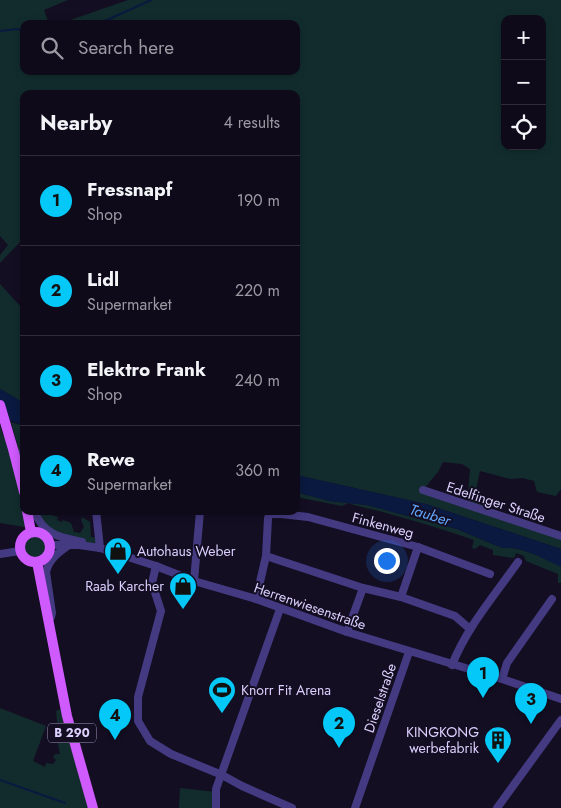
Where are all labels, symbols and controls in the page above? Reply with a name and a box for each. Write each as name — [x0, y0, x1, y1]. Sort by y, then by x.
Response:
map controls — [501, 15, 546, 150]
button: + — [501, 15, 546, 60]
search box — [20, 20, 300, 75]
icon: search — [38, 34, 66, 62]
text: Search here — [78, 34, 174, 61]
button: − — [501, 60, 546, 105]
button: locate — [501, 105, 546, 150]
text: Nearby — [40, 108, 112, 138]
text: 4 results — [224, 111, 280, 134]
text: Fressnapf — [87, 176, 172, 203]
text: 1 — [52, 189, 60, 212]
text: 190 m — [237, 189, 280, 212]
text: Shop — [87, 203, 122, 226]
text: Lidl — [87, 266, 119, 293]
text: 2 — [51, 279, 61, 302]
text: 220 m — [235, 279, 280, 302]
text: Supermarket — [87, 293, 172, 316]
text: Elektro Frank — [87, 356, 206, 383]
text: 3 — [51, 369, 61, 392]
text: 240 m — [235, 369, 280, 392]
text: Shop — [87, 383, 122, 406]
text: Rewe — [87, 446, 135, 473]
text: 4 — [50, 459, 62, 482]
text: 360 m — [235, 459, 280, 482]
text: Supermarket — [87, 473, 172, 496]
street label: Edelfinger Straße — [444, 477, 548, 527]
water label: Tauber — [407, 498, 454, 532]
street label: Finkenweg — [350, 507, 416, 543]
shop icon: Autohaus Weber — [103, 536, 133, 575]
place label: Autohaus Weber — [137, 541, 236, 561]
your location — [374, 548, 400, 574]
shop icon: Raab Karcher — [168, 571, 198, 610]
place label: Raab Karcher — [85, 576, 164, 596]
street label: Herrenwiesenstraße — [251, 577, 369, 635]
pin: 1 — [467, 657, 499, 698]
street label: Dieselstraße — [359, 661, 401, 735]
sports icon: Knorr Fit Arena — [207, 675, 237, 714]
place label: Knorr Fit Arena — [241, 680, 331, 700]
pin: 3 — [515, 683, 547, 724]
pin: 4 — [99, 699, 131, 740]
pin: 2 — [323, 707, 355, 748]
place label: KINGKONG werbefabrik — [406, 722, 480, 758]
road number: B 290 — [48, 724, 96, 742]
building icon: KINGKONG werbefabrik — [483, 725, 513, 764]

